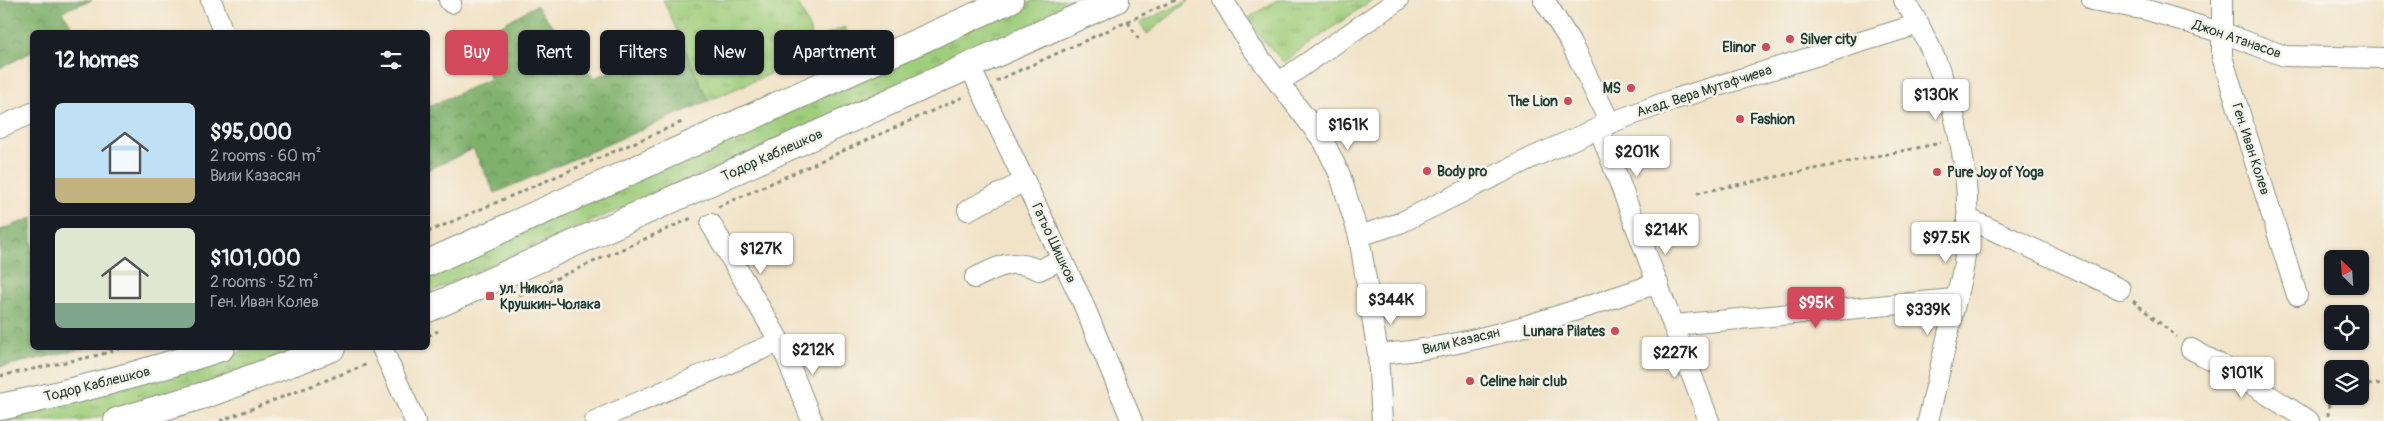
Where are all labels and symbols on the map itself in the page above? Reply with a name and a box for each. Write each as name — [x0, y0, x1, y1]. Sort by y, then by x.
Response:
street label: Джон Атанасов — [2190, 16, 2284, 62]
place label: Silver city — [1800, 31, 1856, 48]
marker: Silver city — [1784, 33, 1796, 45]
place label: Elinor — [1722, 39, 1757, 56]
marker: Elinor — [1760, 41, 1772, 53]
street label: Акад. Вера Мутафчиева — [1634, 61, 1774, 121]
pin: $130K — [1901, 78, 1971, 121]
place label: MS — [1603, 80, 1621, 97]
marker: MS — [1625, 82, 1637, 94]
place label: The Lion — [1507, 93, 1558, 110]
marker: The Lion — [1562, 95, 1574, 107]
street label: Ген. Иван Колев — [2228, 101, 2274, 197]
pin: $161K — [1313, 108, 1383, 151]
place label: Fashion — [1750, 111, 1795, 128]
marker: Fashion — [1734, 113, 1746, 125]
street label: Тодор Каблешков — [719, 125, 825, 185]
pin: $201K — [1602, 136, 1672, 178]
place label: Body pro — [1437, 163, 1488, 180]
place label: Pure Joy of Yoga — [1947, 164, 2044, 181]
marker: Body pro — [1421, 165, 1433, 177]
marker: Pure Joy of Yoga — [1931, 166, 1943, 178]
street label: Гатьо Шишков — [1028, 200, 1080, 286]
pin: $214K — [1631, 214, 1701, 256]
pin: $97.5K — [1905, 222, 1987, 264]
pin: $127K — [726, 232, 796, 275]
north arrow — [2324, 250, 2369, 295]
place label: ул. Никола Крушкин-Чолака — [499, 280, 601, 313]
pin: $344K — [1356, 284, 1426, 326]
pin: $95K — [1786, 286, 1846, 329]
marker: ул. Никола Крушкин-Чолака — [484, 290, 496, 302]
pin: $339K — [1893, 294, 1963, 336]
place label: Lunara Pilates — [1523, 323, 1606, 340]
street label: Вили Казасян — [1420, 324, 1502, 358]
marker: Lunara Pilates — [1609, 325, 1621, 337]
pin: $212K — [778, 334, 848, 376]
pin: $227K — [1640, 336, 1710, 379]
pin: $101K — [2207, 356, 2277, 399]
street label: Тодор Каблешков — [42, 363, 152, 405]
place label: Celine hair club — [1480, 373, 1567, 390]
marker: Celine hair club — [1464, 375, 1476, 387]

